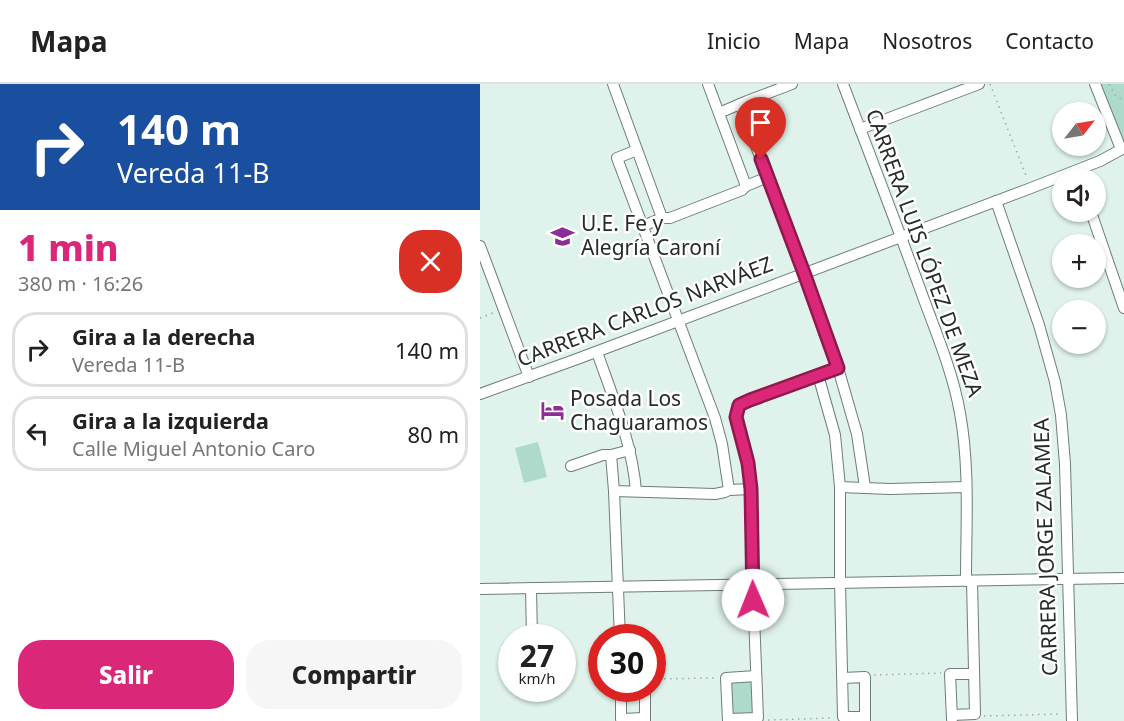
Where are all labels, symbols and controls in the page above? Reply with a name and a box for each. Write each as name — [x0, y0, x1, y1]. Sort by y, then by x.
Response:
text: Mapa — [30, 22, 108, 60]
text: Inicio — [707, 27, 761, 55]
text: Mapa — [794, 27, 849, 55]
text: Nosotros — [882, 27, 972, 55]
text: Contacto — [1005, 27, 1094, 55]
pin — [735, 97, 786, 159]
text: 140 m — [117, 100, 241, 157]
north arrow — [1052, 102, 1106, 156]
map controls — [1052, 102, 1106, 354]
street label: CARRERA LUIS LÓPEZ DE MEZA — [860, 105, 990, 401]
icon: arrive — [744, 106, 777, 139]
icon: right — [18, 108, 96, 186]
text: Vereda 11-B — [117, 154, 270, 191]
button: sound — [1052, 168, 1106, 222]
place label: U.E. Fe y Alegría Caroní — [581, 209, 721, 261]
text: 1 min — [18, 223, 119, 272]
school or university icon: U.E. Fe y Alegría Caroní — [550, 223, 576, 249]
button: close — [399, 230, 462, 293]
button: + — [1052, 234, 1106, 288]
street label: CARRERA CARLOS NARVÁEZ — [513, 249, 776, 373]
text: 380 m · 16:26 — [18, 270, 143, 297]
button: − — [1052, 300, 1106, 354]
text: Gira a la derecha — [72, 321, 256, 351]
icon: right — [21, 333, 54, 366]
text: 140 m — [395, 335, 459, 365]
text: Vereda 11-B — [72, 351, 185, 378]
place label: Posada Los Chaguaramos — [570, 384, 708, 436]
hotel icon: Posada Los Chaguaramos — [539, 398, 565, 424]
text: Gira a la izquierda — [72, 405, 269, 435]
icon: left — [21, 417, 54, 450]
street label: CARRERA JORGE ZALAMEA — [1026, 417, 1063, 676]
text: 80 m — [408, 419, 459, 449]
text: Calle Miguel Antonio Caro — [72, 435, 315, 462]
position arrow — [721, 568, 785, 632]
speed limit sign: 30 — [588, 624, 666, 702]
text: 27 — [520, 635, 554, 676]
button: Salir — [18, 640, 234, 709]
button: Compartir — [246, 640, 462, 709]
text: km/h — [519, 668, 555, 688]

